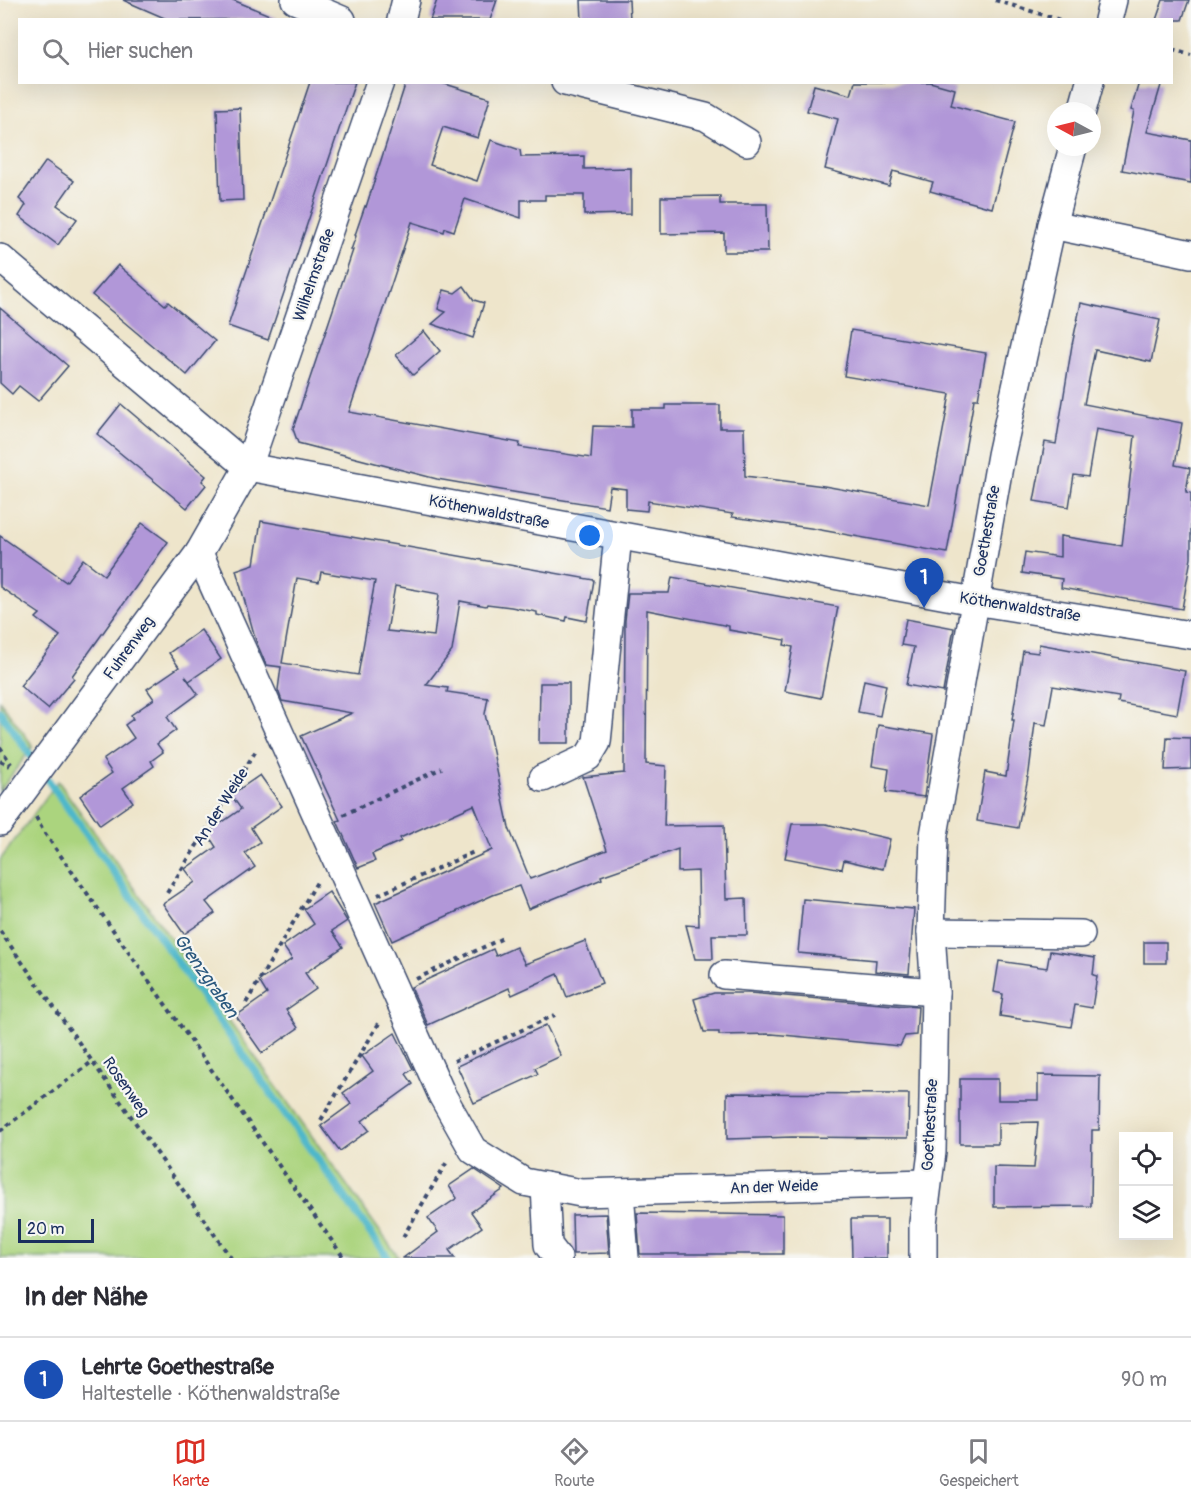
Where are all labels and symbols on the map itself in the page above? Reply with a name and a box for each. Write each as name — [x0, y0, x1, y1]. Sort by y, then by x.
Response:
north arrow — [1047, 102, 1101, 156]
street label: Wilhelmstraße — [289, 226, 339, 324]
street label: Goethestraße — [969, 484, 1005, 578]
street label: Köthenwaldstraße — [427, 491, 551, 533]
your location — [575, 521, 604, 550]
pin: 1 — [904, 558, 944, 608]
street label: Köthenwaldstraße — [958, 588, 1082, 626]
street label: Fuhrenweg — [99, 612, 159, 684]
street label: An der Weide — [189, 764, 253, 850]
water label: Grenzgraben — [169, 929, 244, 1023]
street label: Rosenweg — [98, 1053, 154, 1121]
street label: Goethestraße — [918, 1078, 942, 1172]
street label: An der Weide — [730, 1175, 819, 1199]
scale bar — [18, 1216, 94, 1244]

